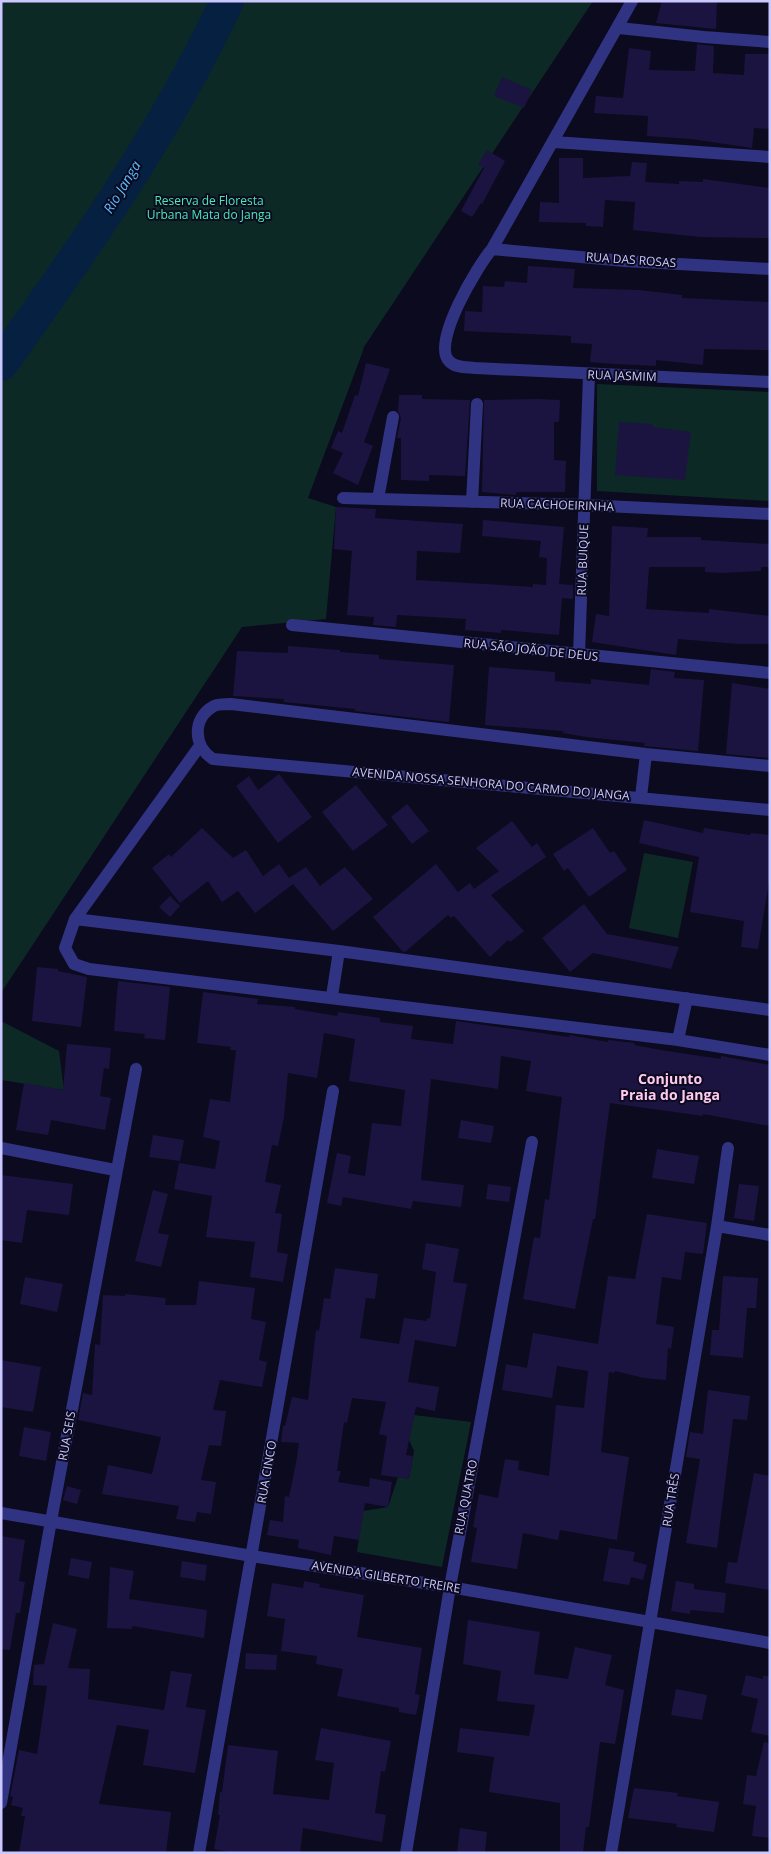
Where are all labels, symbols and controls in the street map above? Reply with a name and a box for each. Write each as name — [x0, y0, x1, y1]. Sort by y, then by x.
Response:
water label: Rio Janga — [98, 157, 145, 216]
park label: Reserva de Floresta Urbana Mata do Janga — [147, 192, 271, 223]
street label: RUA DAS ROSAS — [585, 248, 677, 271]
street label: RUA JASMIM — [587, 366, 657, 385]
street label: RUA CACHOEIRINHA — [500, 494, 615, 515]
street label: RUA BUIQUE — [573, 524, 592, 596]
street label: RUA SÃO JOÃO DE DEUS — [463, 634, 599, 665]
street label: AVENIDA NOSSA SENHORA DO CARMO DO JANGA — [352, 763, 631, 804]
district label: Conjunto Praia do Janga — [620, 1069, 720, 1104]
street label: RUA SEIS — [54, 1410, 79, 1462]
street label: RUA CINCO — [253, 1439, 280, 1505]
street label: RUA QUATRO — [450, 1458, 481, 1536]
street label: RUA TRÊS — [658, 1472, 683, 1528]
street label: AVENIDA GILBERTO FREIRE — [311, 1556, 462, 1597]

